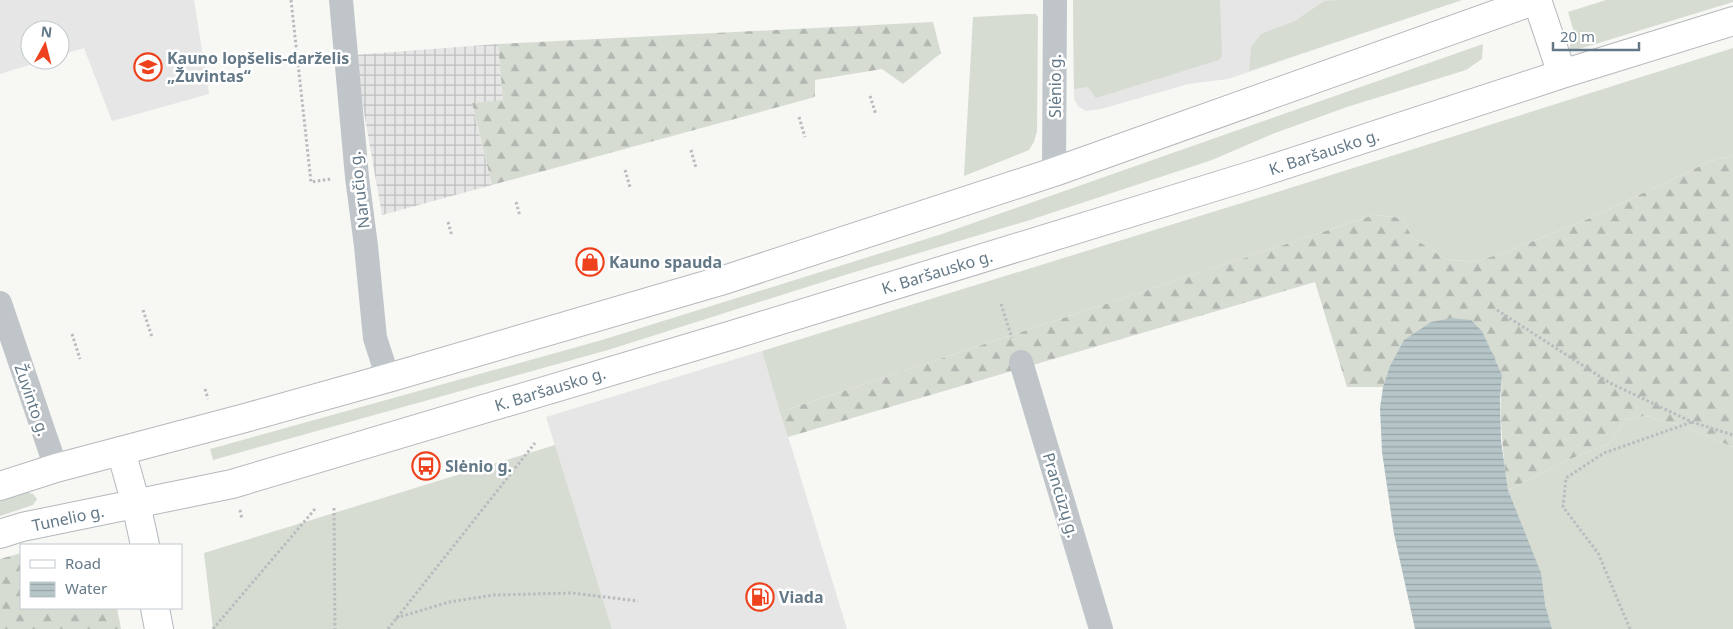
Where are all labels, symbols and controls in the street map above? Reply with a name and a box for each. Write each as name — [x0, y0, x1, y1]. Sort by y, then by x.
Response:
north arrow — [20, 20, 70, 70]
scale bar — [1553, 20, 1639, 52]
text: N — [40, 21, 53, 42]
text: 20 m — [1560, 26, 1595, 46]
place label: Kauno lopšelis-darželis „Žuvintas“ — [167, 47, 349, 87]
school or university icon: Kauno lopšelis-darželis „Žuvintas“ — [133, 52, 163, 82]
street label: Slėnio g. — [1044, 54, 1066, 118]
street label: K. Baršausko g. — [1266, 124, 1382, 180]
street label: Naručio g. — [343, 150, 375, 230]
street label: K. Baršausko g. — [879, 245, 995, 299]
shop icon: Kauno spauda — [575, 247, 605, 277]
place label: Kauno spauda — [609, 251, 722, 273]
street label: Žuvinto g. — [9, 361, 55, 439]
street label: K. Baršausko g. — [492, 362, 608, 416]
street label: Prancūzų g. — [1038, 450, 1084, 540]
bus stop icon: Slėnio g. — [411, 451, 441, 481]
place label: Slėnio g. — [445, 455, 512, 477]
street label: Tunelio g. — [30, 500, 106, 536]
legend — [20, 544, 182, 609]
text: Road — [65, 553, 101, 573]
text: Water — [65, 578, 107, 598]
fuel station icon: Viada — [745, 582, 775, 612]
place label: Viada — [779, 586, 823, 608]

